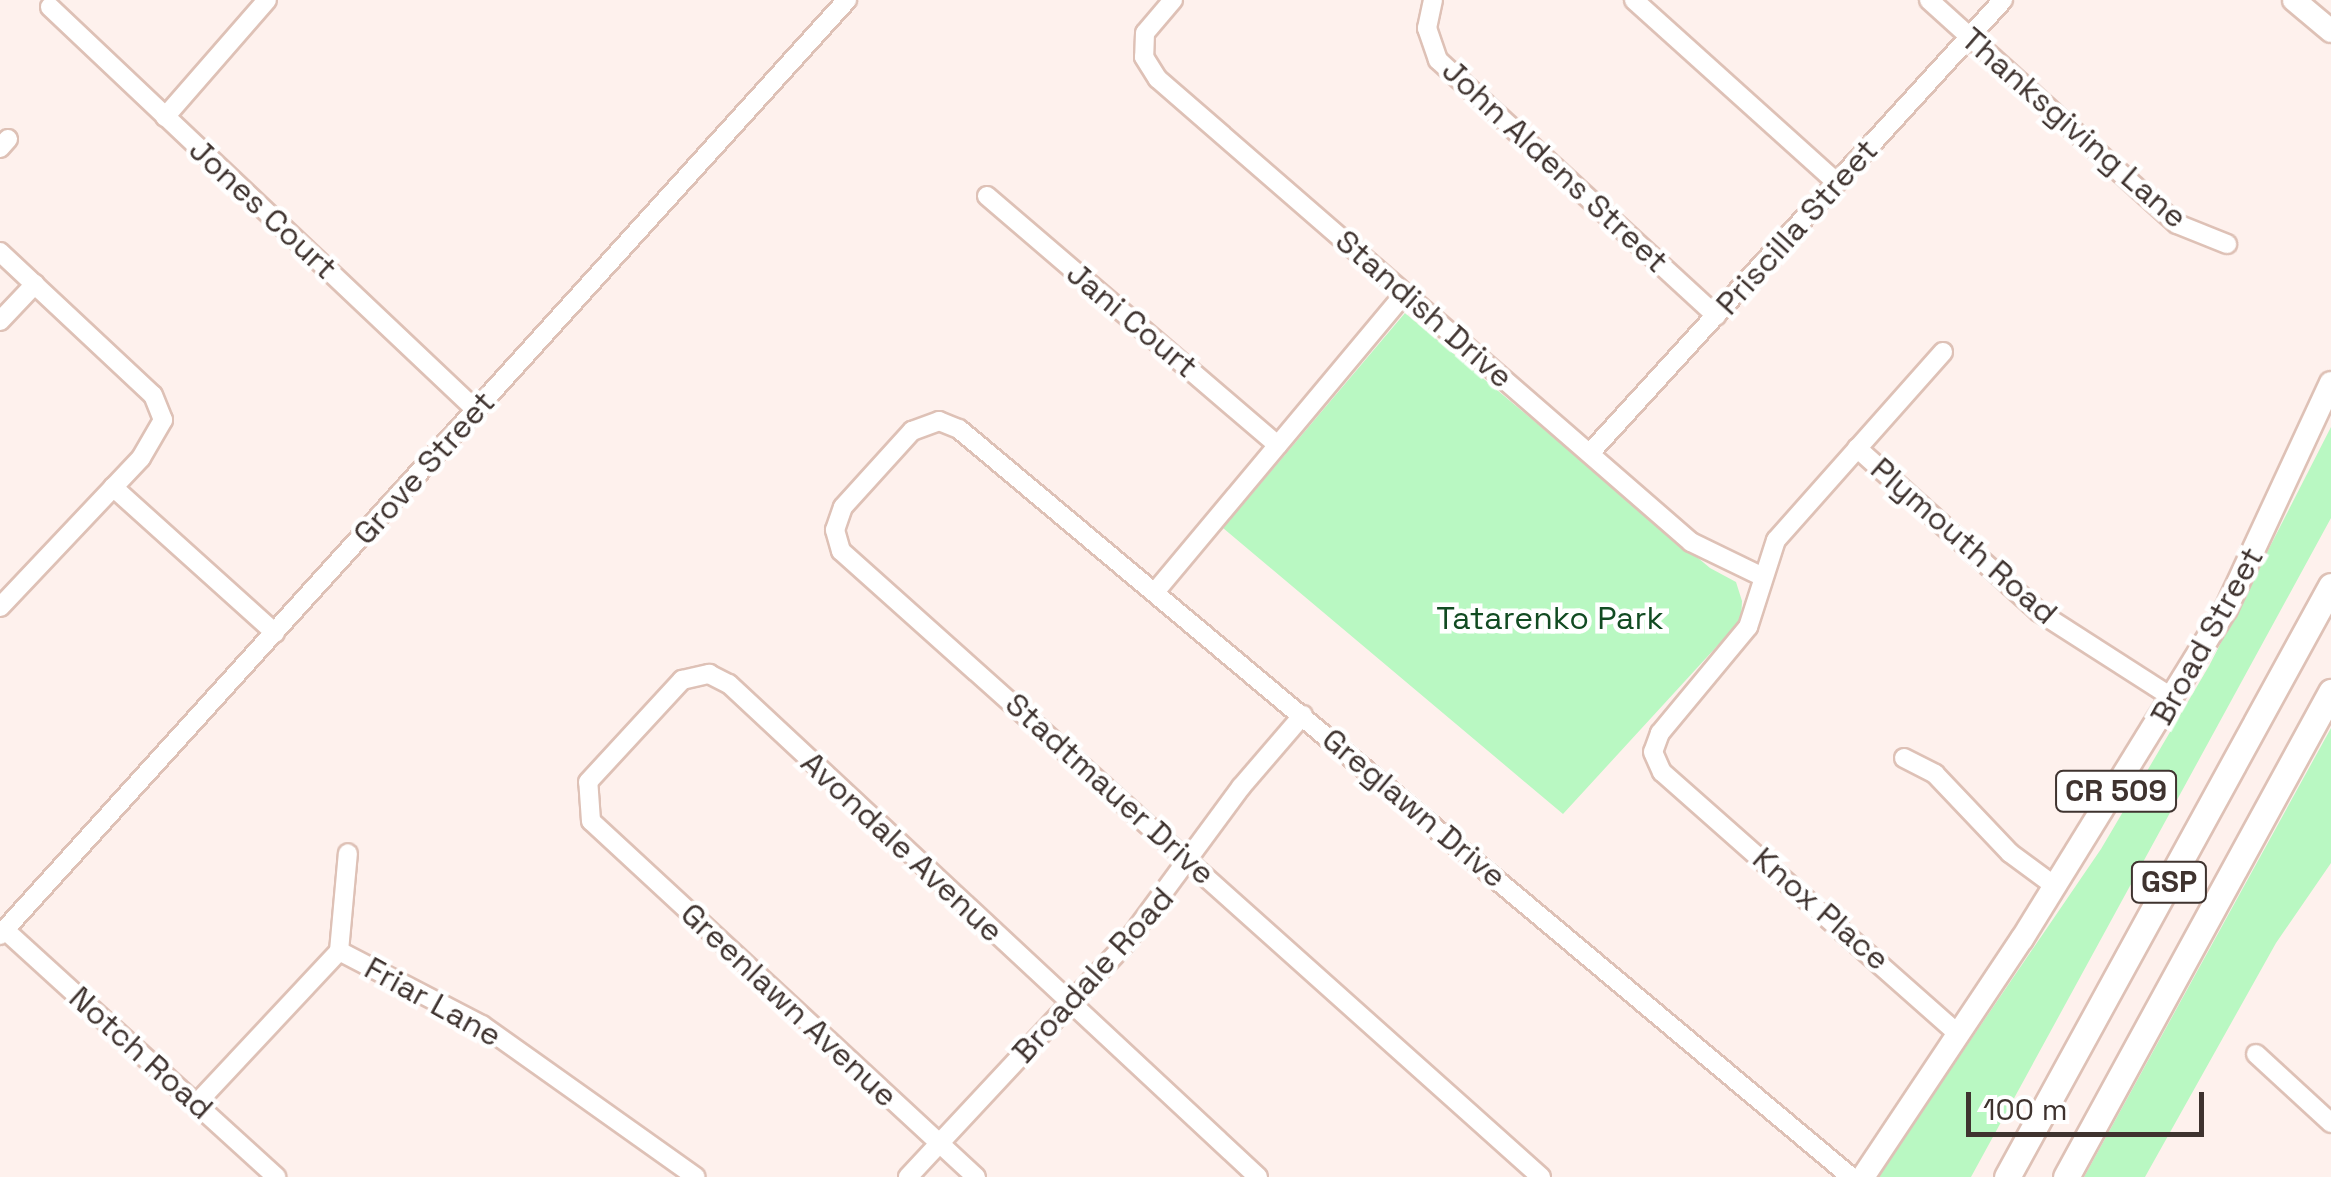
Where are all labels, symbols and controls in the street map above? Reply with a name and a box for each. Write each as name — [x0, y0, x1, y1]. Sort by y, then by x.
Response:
street label: Thanksgiving Lane — [1953, 20, 2195, 236]
street label: John Aldens Street — [1434, 51, 1676, 281]
street label: Jones Court — [181, 131, 345, 287]
street label: Priscilla Street — [1708, 131, 1886, 323]
street label: Standish Drive — [1328, 222, 1520, 396]
street label: Jani Court — [1059, 254, 1205, 386]
street label: Grove Street — [345, 383, 503, 553]
street label: Plymouth Road — [1863, 450, 2065, 632]
street label: Broad Street — [2142, 541, 2272, 731]
park label: Tatarenko Park — [1436, 599, 1664, 637]
street label: Stadtmauer Drive — [997, 685, 1223, 893]
street label: Greglawn Drive — [1314, 720, 1514, 896]
street label: Avondale Avenue — [793, 743, 1011, 951]
road number: CR 509 — [2054, 766, 2178, 816]
street label: Knox Place — [1745, 839, 1897, 979]
road number: GSP — [2129, 857, 2209, 907]
street label: Broadale Road — [1004, 879, 1182, 1071]
street label: Greenlawn Avenue — [673, 895, 905, 1115]
street label: Friar Lane — [358, 949, 508, 1055]
street label: Notch Road — [61, 978, 221, 1128]
scale bar — [1971, 1072, 2208, 1134]
text: 100 m — [1983, 1090, 2068, 1129]

